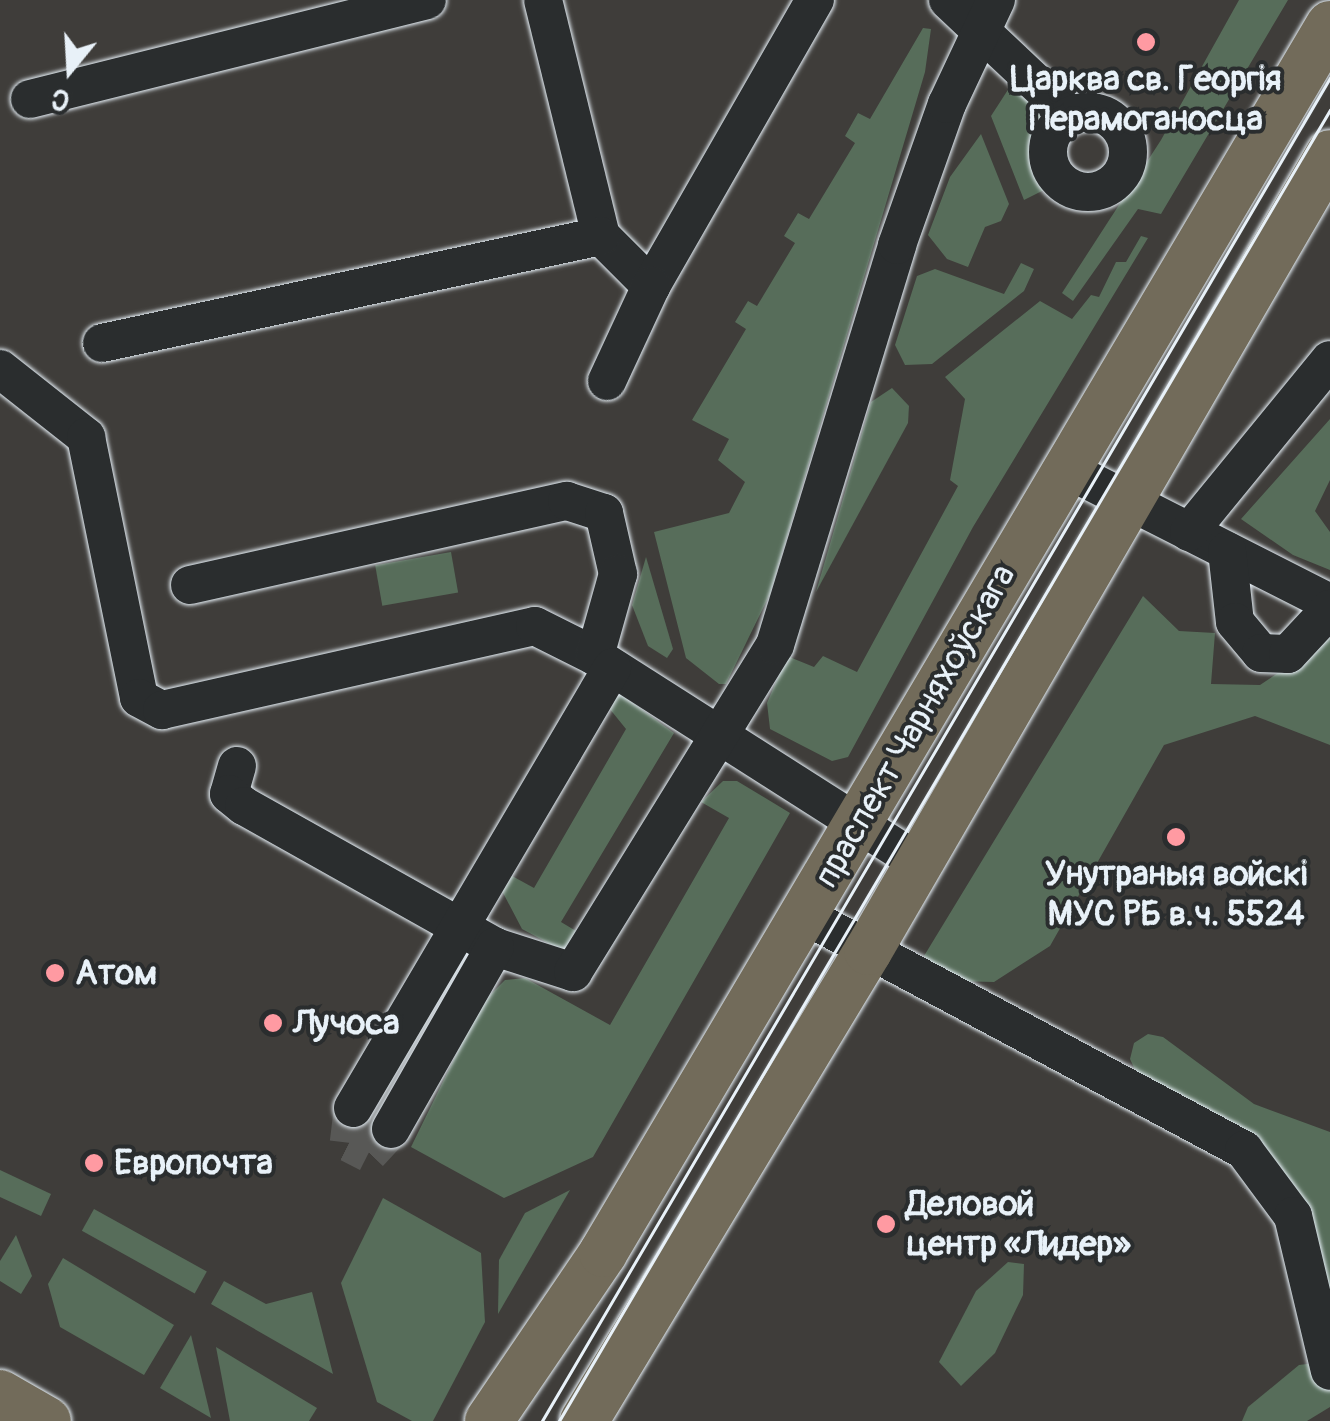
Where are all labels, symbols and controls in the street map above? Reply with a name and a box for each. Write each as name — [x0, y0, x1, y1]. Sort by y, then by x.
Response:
north arrow — [20, 20, 120, 120]
marker: Царква св. Георгія Перамоганосца — [1135, 31, 1157, 53]
place label: Царква св. Георгія Перамоганосца — [1010, 58, 1282, 140]
text: С — [47, 80, 74, 118]
street label: праспект Чарняхоўскага — [805, 557, 1025, 895]
marker: Унутраныя войскі МУС РБ в.ч. 5524 — [1165, 826, 1187, 848]
place label: Унутраныя войскі МУС РБ в.ч. 5524 — [1045, 853, 1307, 935]
place label: Атом — [75, 952, 157, 994]
marker: Атом — [44, 962, 66, 984]
place label: Лучоса — [293, 1002, 399, 1044]
marker: Лучоса — [262, 1012, 284, 1034]
place label: Европочта — [114, 1142, 273, 1184]
marker: Европочта — [83, 1152, 105, 1174]
place label: Деловой центр «Лидер» — [906, 1183, 1131, 1265]
marker: Деловой центр «Лидер» — [875, 1213, 897, 1235]

